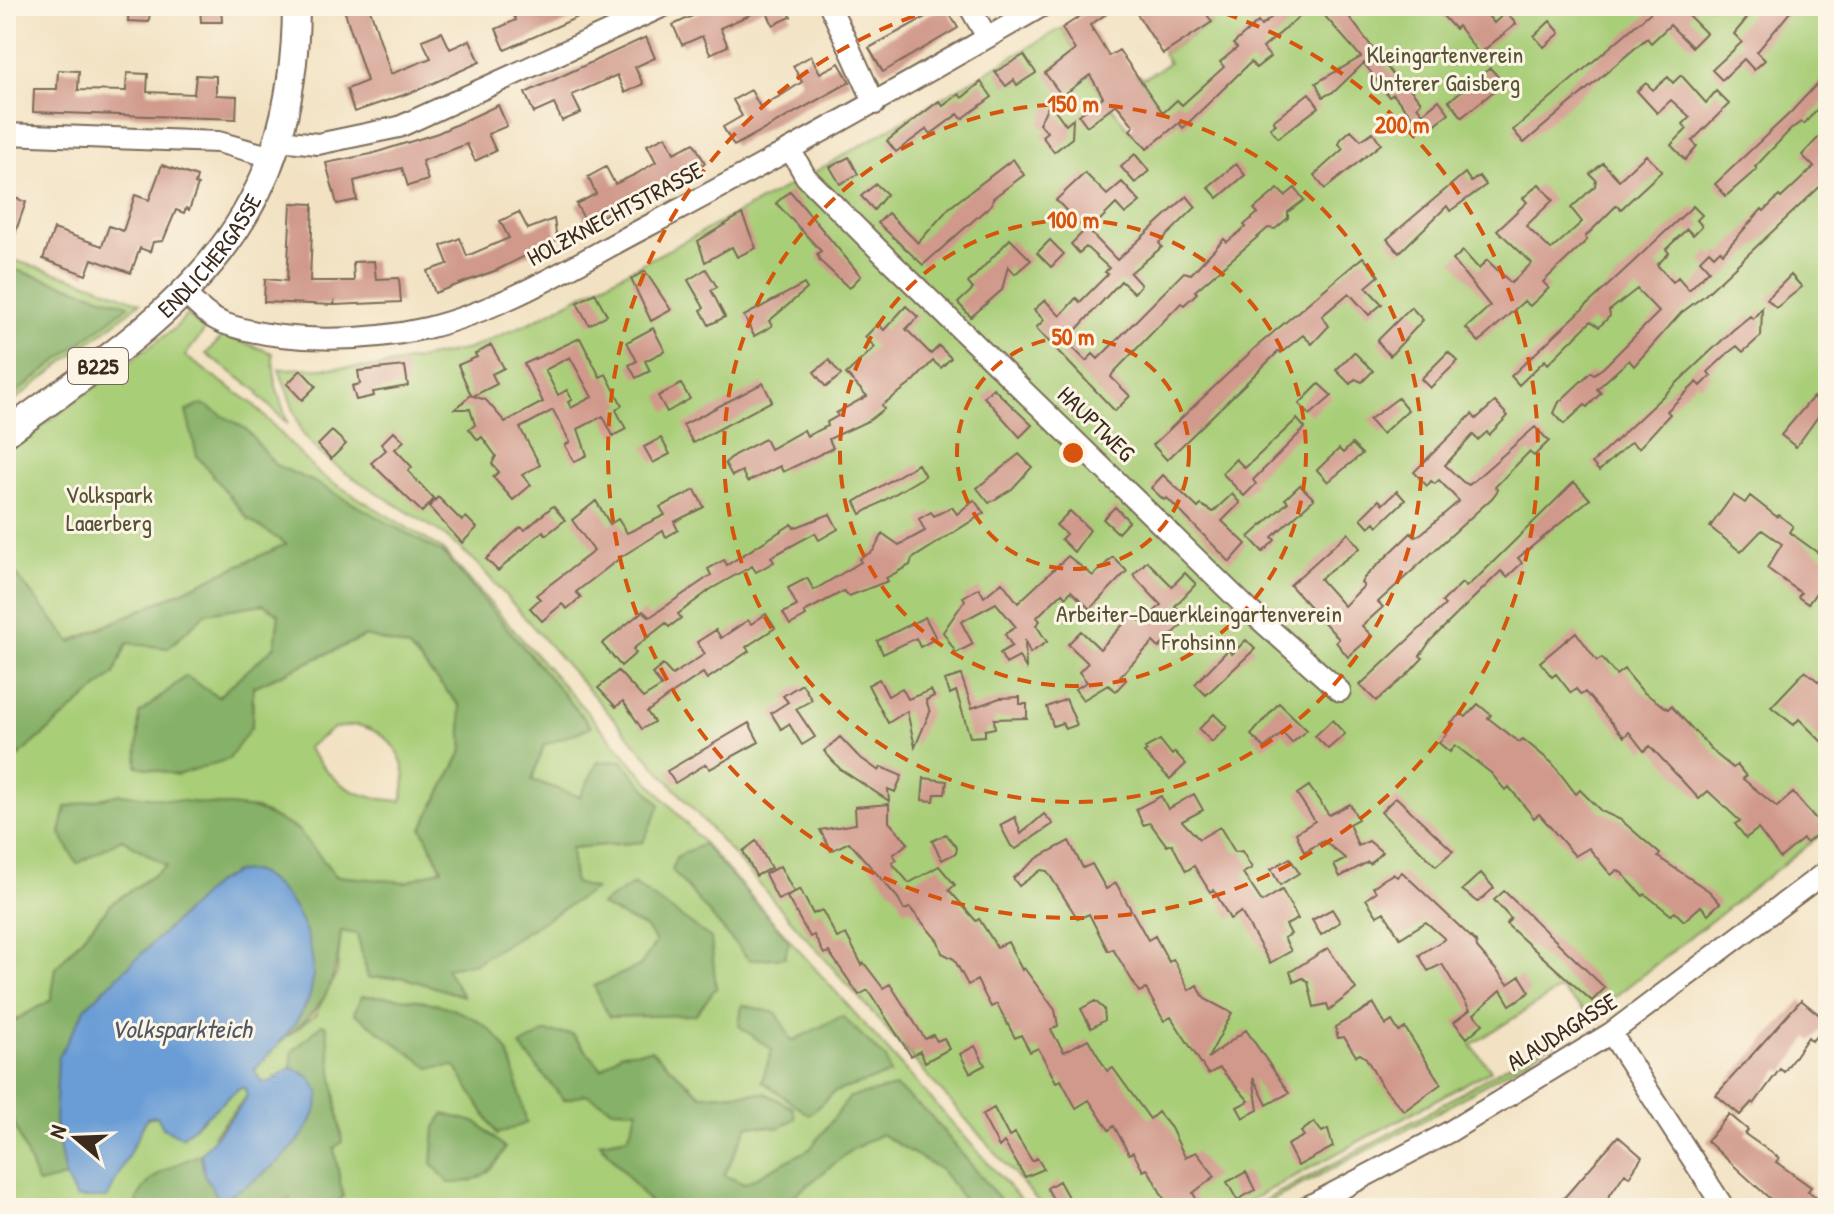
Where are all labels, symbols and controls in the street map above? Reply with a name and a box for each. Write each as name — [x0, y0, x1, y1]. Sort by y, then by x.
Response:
park label: Kleingartenverein Unterer Gaisberg — [1367, 38, 1523, 98]
text: 150 m — [1047, 87, 1099, 119]
text: 200 m — [1375, 108, 1429, 140]
street label: HOLZKNECHTSTRASSE — [521, 153, 708, 273]
street label: ENDLICHERGASSE — [150, 187, 269, 324]
text: 100 m — [1047, 203, 1099, 235]
text: 50 m — [1052, 320, 1094, 352]
road number: B225 — [68, 348, 128, 384]
street label: HAUPTWEG — [1051, 378, 1143, 468]
centre of rings — [1059, 439, 1087, 467]
park label: Volkspark Laaerberg — [65, 478, 153, 538]
park label: Arbeiter-Dauerkleingartenverein Frohsinn — [1056, 597, 1342, 657]
street label: ALAUDAGASSE — [1500, 984, 1623, 1078]
water label: Volksparkteich — [110, 1011, 254, 1047]
north arrow — [36, 1098, 116, 1178]
text: N — [41, 1121, 73, 1142]

